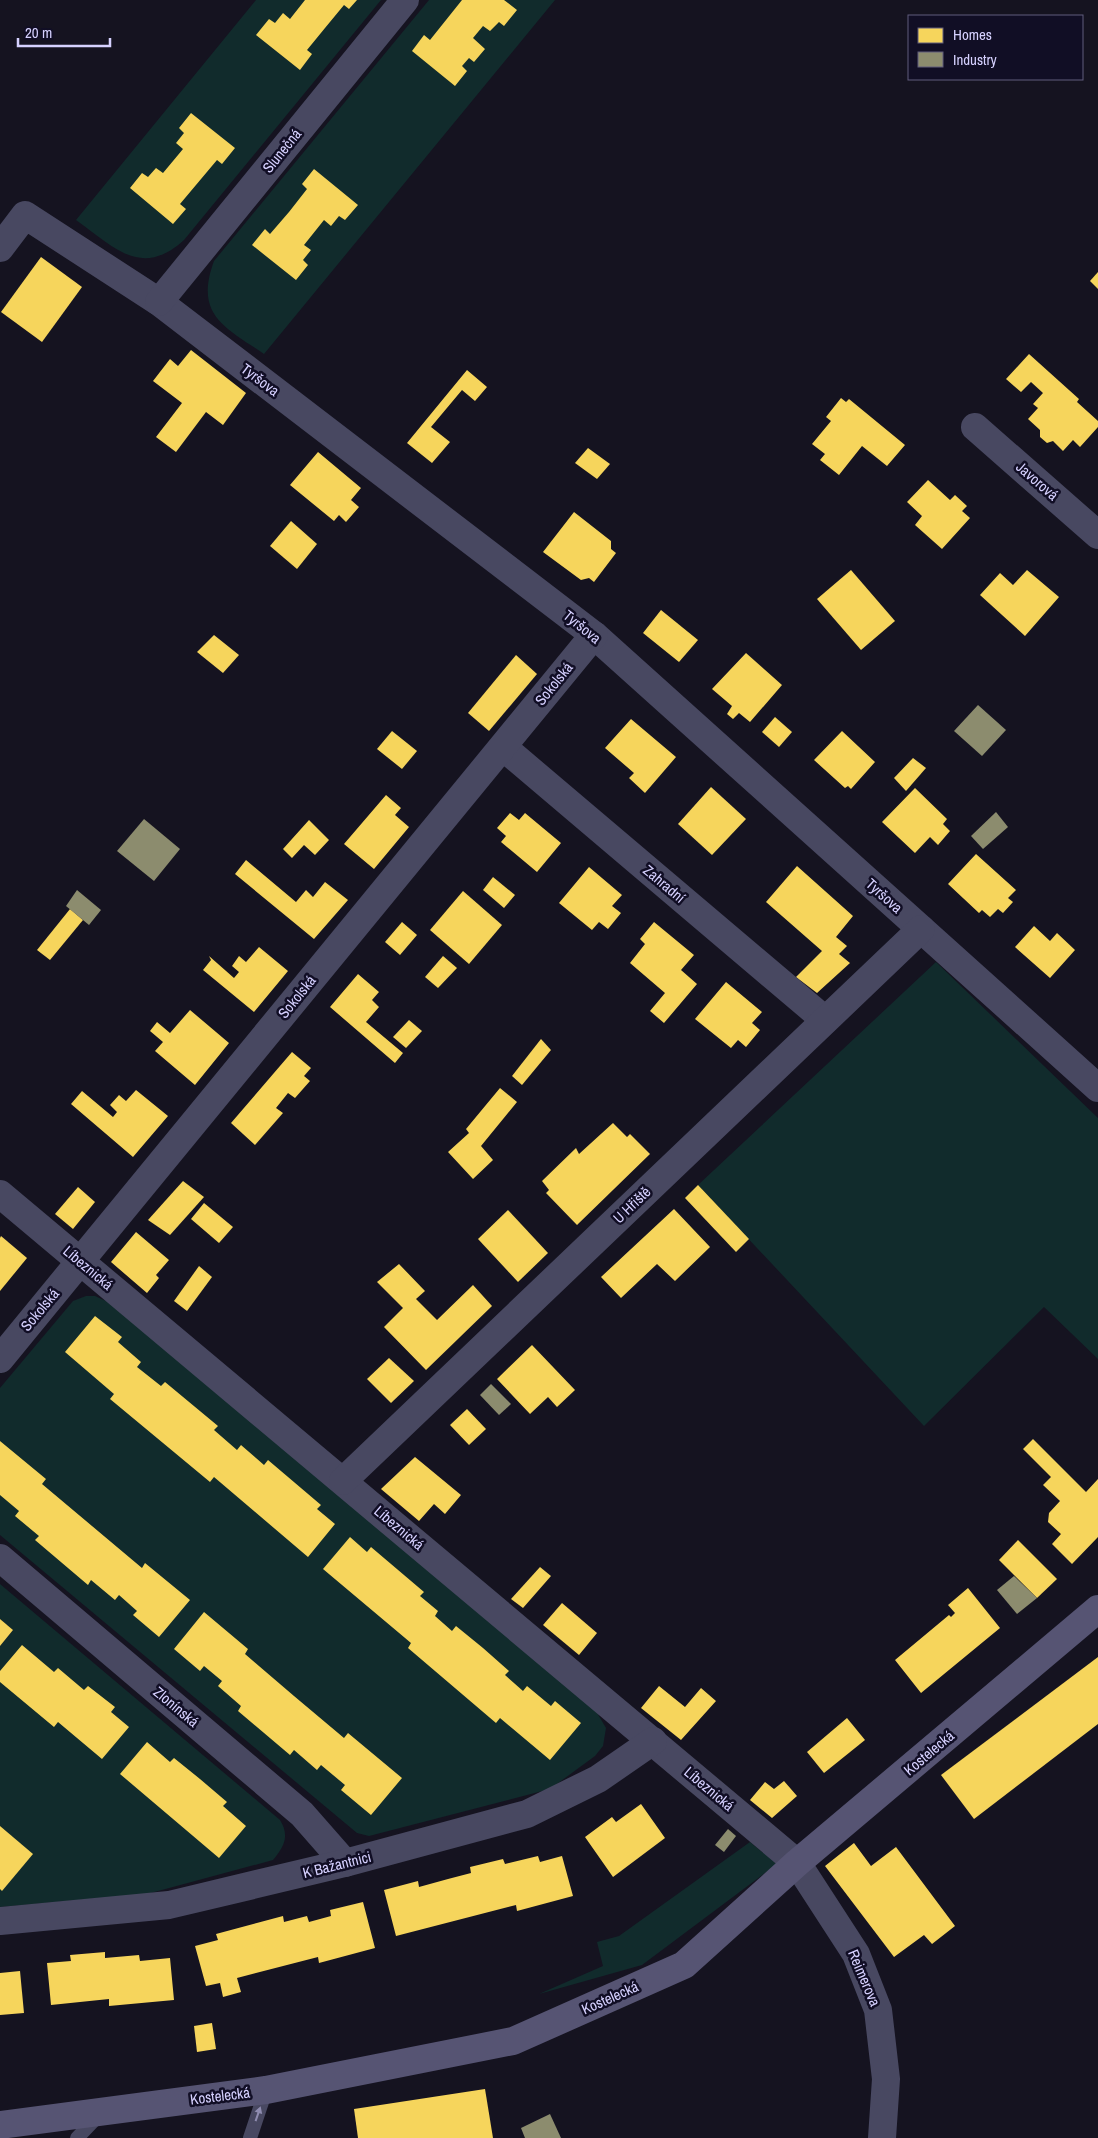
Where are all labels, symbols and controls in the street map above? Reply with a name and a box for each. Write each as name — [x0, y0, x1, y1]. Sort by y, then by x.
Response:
scale bar — [18, 15, 110, 47]
legend — [908, 15, 1083, 80]
text: 20 m — [25, 22, 52, 43]
text: Homes — [953, 24, 992, 45]
text: Industry — [953, 49, 998, 70]
street label: Slunečná — [257, 124, 306, 177]
street label: Tyršova — [237, 358, 284, 401]
street label: Javorová — [1012, 456, 1063, 505]
street label: Tyršova — [559, 605, 606, 648]
street label: Sokolská — [530, 658, 578, 710]
street label: Zahradní — [639, 860, 690, 908]
street label: Tyršova — [861, 873, 907, 918]
street label: Sokolská — [273, 971, 321, 1023]
street label: U Hřiště — [608, 1181, 655, 1228]
street label: Líbeznická — [59, 1240, 118, 1295]
street label: Sokolská — [16, 1284, 64, 1336]
street label: Líbeznická — [370, 1500, 429, 1555]
street label: Zlonínská — [149, 1681, 204, 1732]
street label: Kostelecká — [899, 1725, 959, 1780]
street label: Líbeznická — [680, 1761, 739, 1816]
street label: K Bažantnici — [300, 1846, 373, 1883]
street label: Reimerova — [843, 1946, 886, 2010]
street label: Kostelecká — [578, 1976, 642, 2019]
street label: Kostelecká — [189, 2081, 251, 2110]
one-way arrow — [254, 2106, 262, 2121]

